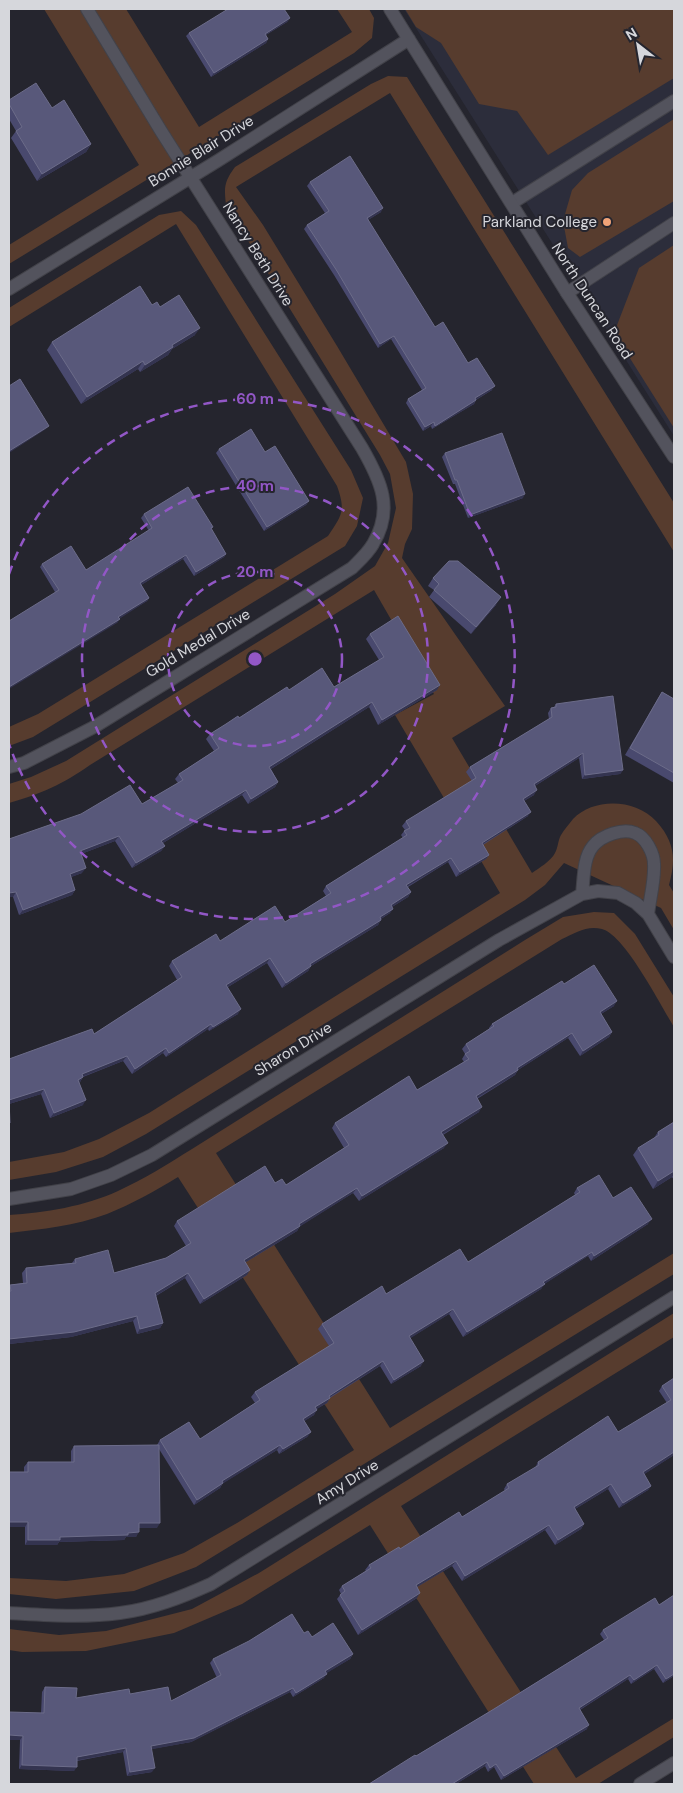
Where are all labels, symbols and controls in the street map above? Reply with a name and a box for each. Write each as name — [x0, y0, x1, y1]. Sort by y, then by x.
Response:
north arrow — [613, 20, 663, 70]
text: N — [622, 24, 640, 44]
street label: Bonnie Blair Drive — [145, 111, 257, 191]
street label: Nancy Beth Drive — [218, 198, 298, 310]
place label: Parkland College — [482, 212, 597, 232]
marker: Parkland College — [601, 216, 613, 228]
street label: North Duncan Road — [547, 239, 637, 363]
text: 60 m — [236, 389, 274, 409]
text: 40 m — [236, 476, 274, 496]
text: 20 m — [237, 562, 273, 582]
street label: Gold Medal Drive — [142, 604, 254, 682]
centre of rings — [246, 650, 264, 668]
street label: Sharon Drive — [250, 1017, 336, 1081]
street label: Amy Drive — [312, 1455, 382, 1509]

